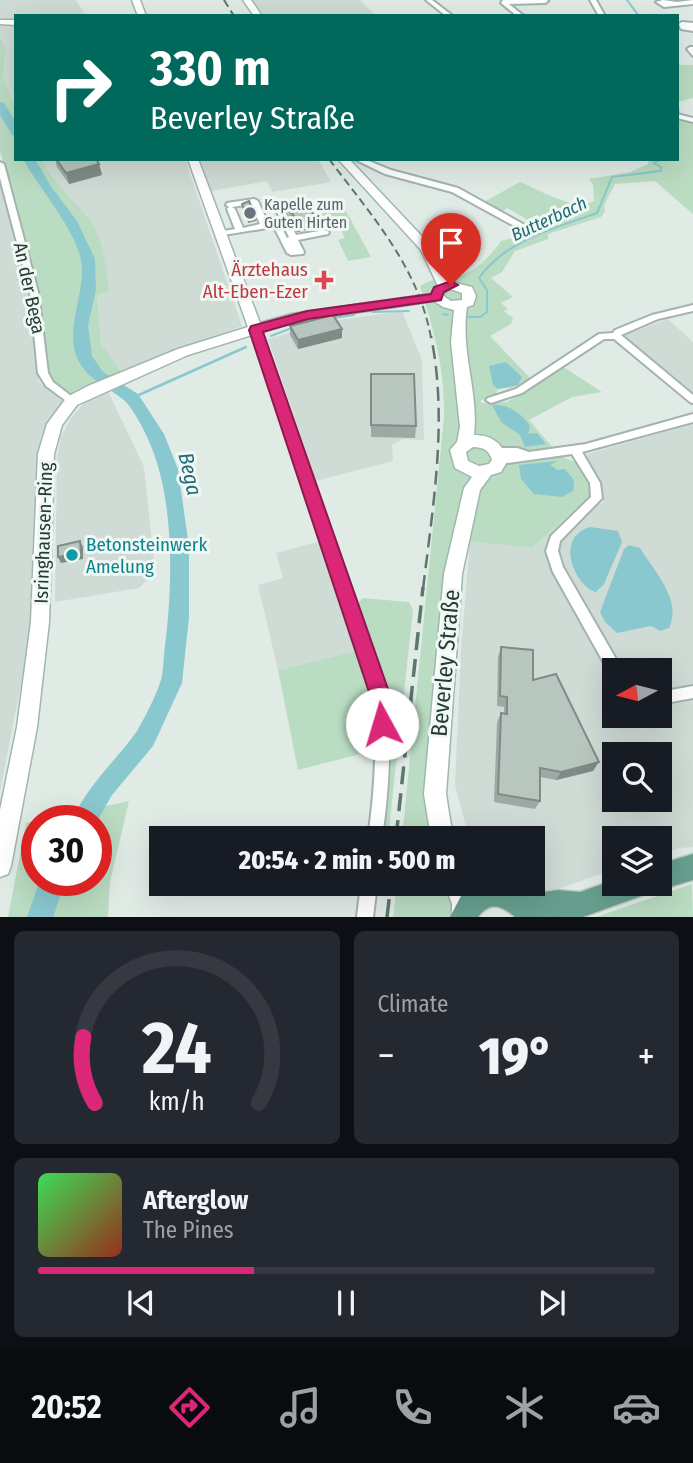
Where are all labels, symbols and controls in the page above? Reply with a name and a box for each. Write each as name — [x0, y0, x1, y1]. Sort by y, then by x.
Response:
text: 330 m — [150, 39, 271, 98]
icon: right — [35, 42, 126, 133]
text: Beverley Straße — [150, 99, 355, 137]
water label: Butterbach — [508, 192, 590, 246]
place label: Kapelle zum Guten Hirten — [264, 195, 347, 232]
marker: Kapelle zum Guten Hirten — [242, 205, 258, 221]
pin — [421, 213, 481, 285]
icon: arrive — [432, 224, 470, 262]
street label: An der Bega — [9, 240, 50, 336]
place label: Ärztehaus Alt-Eben-Ezer — [203, 258, 308, 303]
marker: Ärztehaus Alt-Eben-Ezer — [314, 270, 334, 290]
water label: Bega — [172, 450, 208, 498]
street label: Isringhausen-Ring — [30, 462, 57, 604]
place label: Betonsteinwerk Amelung — [86, 533, 207, 578]
marker: Betonsteinwerk Amelung — [64, 547, 80, 563]
street label: Beverley Straße — [425, 588, 465, 738]
north arrow — [602, 658, 672, 728]
map controls — [602, 658, 672, 896]
position arrow — [345, 687, 419, 761]
button: search — [602, 742, 672, 812]
speed limit sign: 30 — [21, 805, 112, 896]
button: layers — [602, 826, 672, 896]
text: 20:54 · 2 min · 500 m — [239, 845, 455, 876]
text: Climate — [378, 990, 448, 1018]
text: 24 — [141, 1006, 212, 1093]
text: 19° — [479, 1025, 553, 1088]
text: − — [378, 1033, 395, 1079]
text: + — [638, 1033, 655, 1079]
text: km/h — [149, 1087, 205, 1117]
text: Afterglow — [143, 1185, 248, 1216]
text: The Pines — [143, 1216, 234, 1244]
icon: previous — [122, 1284, 160, 1322]
icon: pause — [327, 1284, 365, 1322]
icon: next — [533, 1284, 571, 1322]
icon: directions — [165, 1383, 214, 1432]
icon: music — [276, 1383, 325, 1432]
icon: phone — [388, 1383, 437, 1432]
icon: climate — [500, 1383, 549, 1432]
icon: car — [612, 1383, 661, 1432]
text: 20:52 — [31, 1388, 102, 1426]

